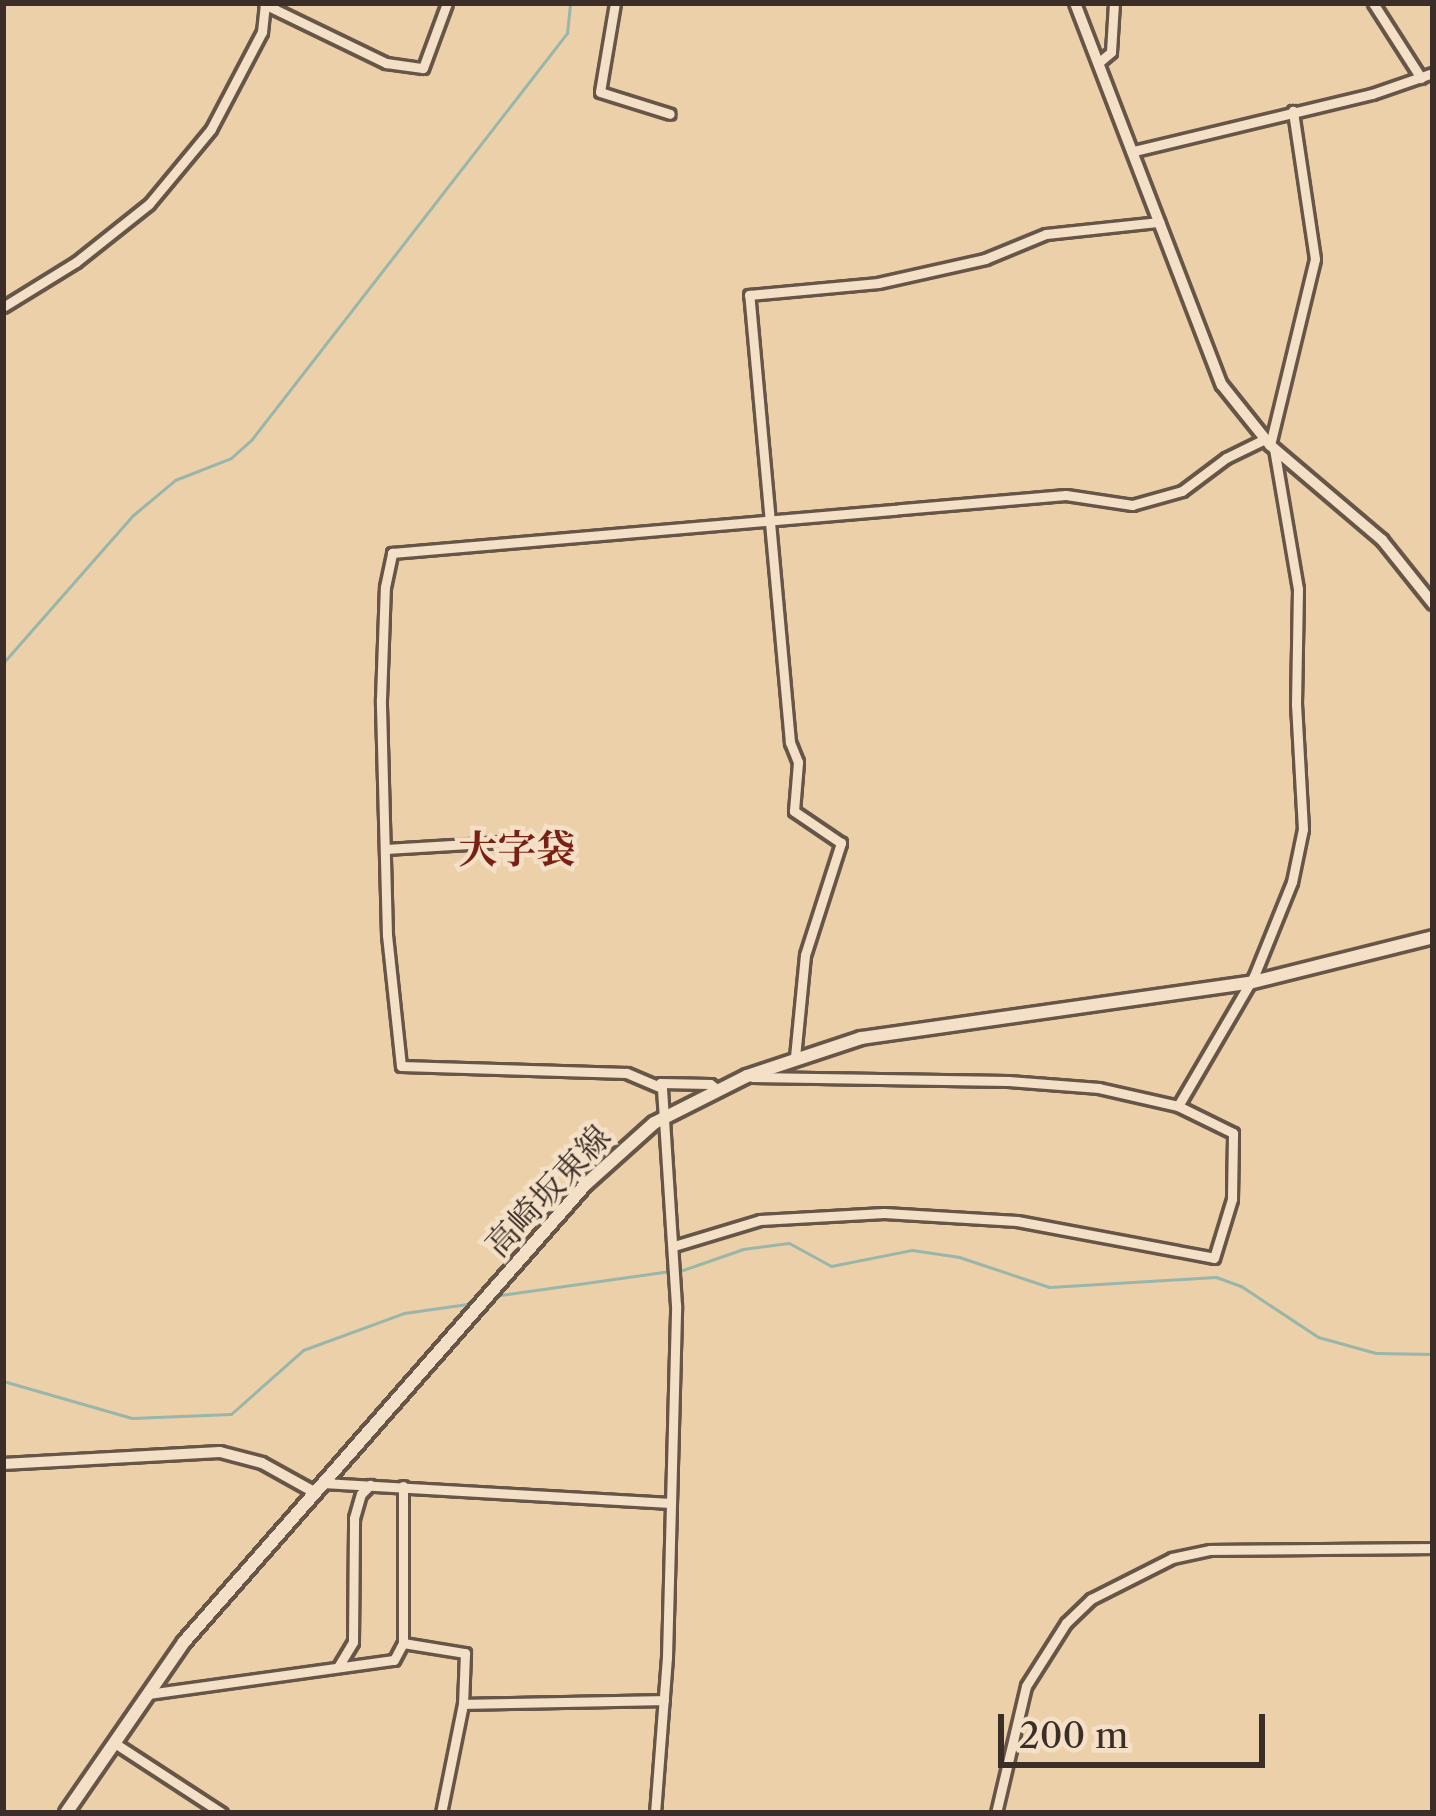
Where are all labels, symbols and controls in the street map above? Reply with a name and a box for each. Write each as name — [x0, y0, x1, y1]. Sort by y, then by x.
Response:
district label: 大字袋 — [459, 826, 575, 872]
street label: 高崎坂東線 — [477, 1117, 619, 1265]
scale bar — [1004, 1690, 1271, 1764]
text: 200 m — [1019, 1713, 1128, 1757]

